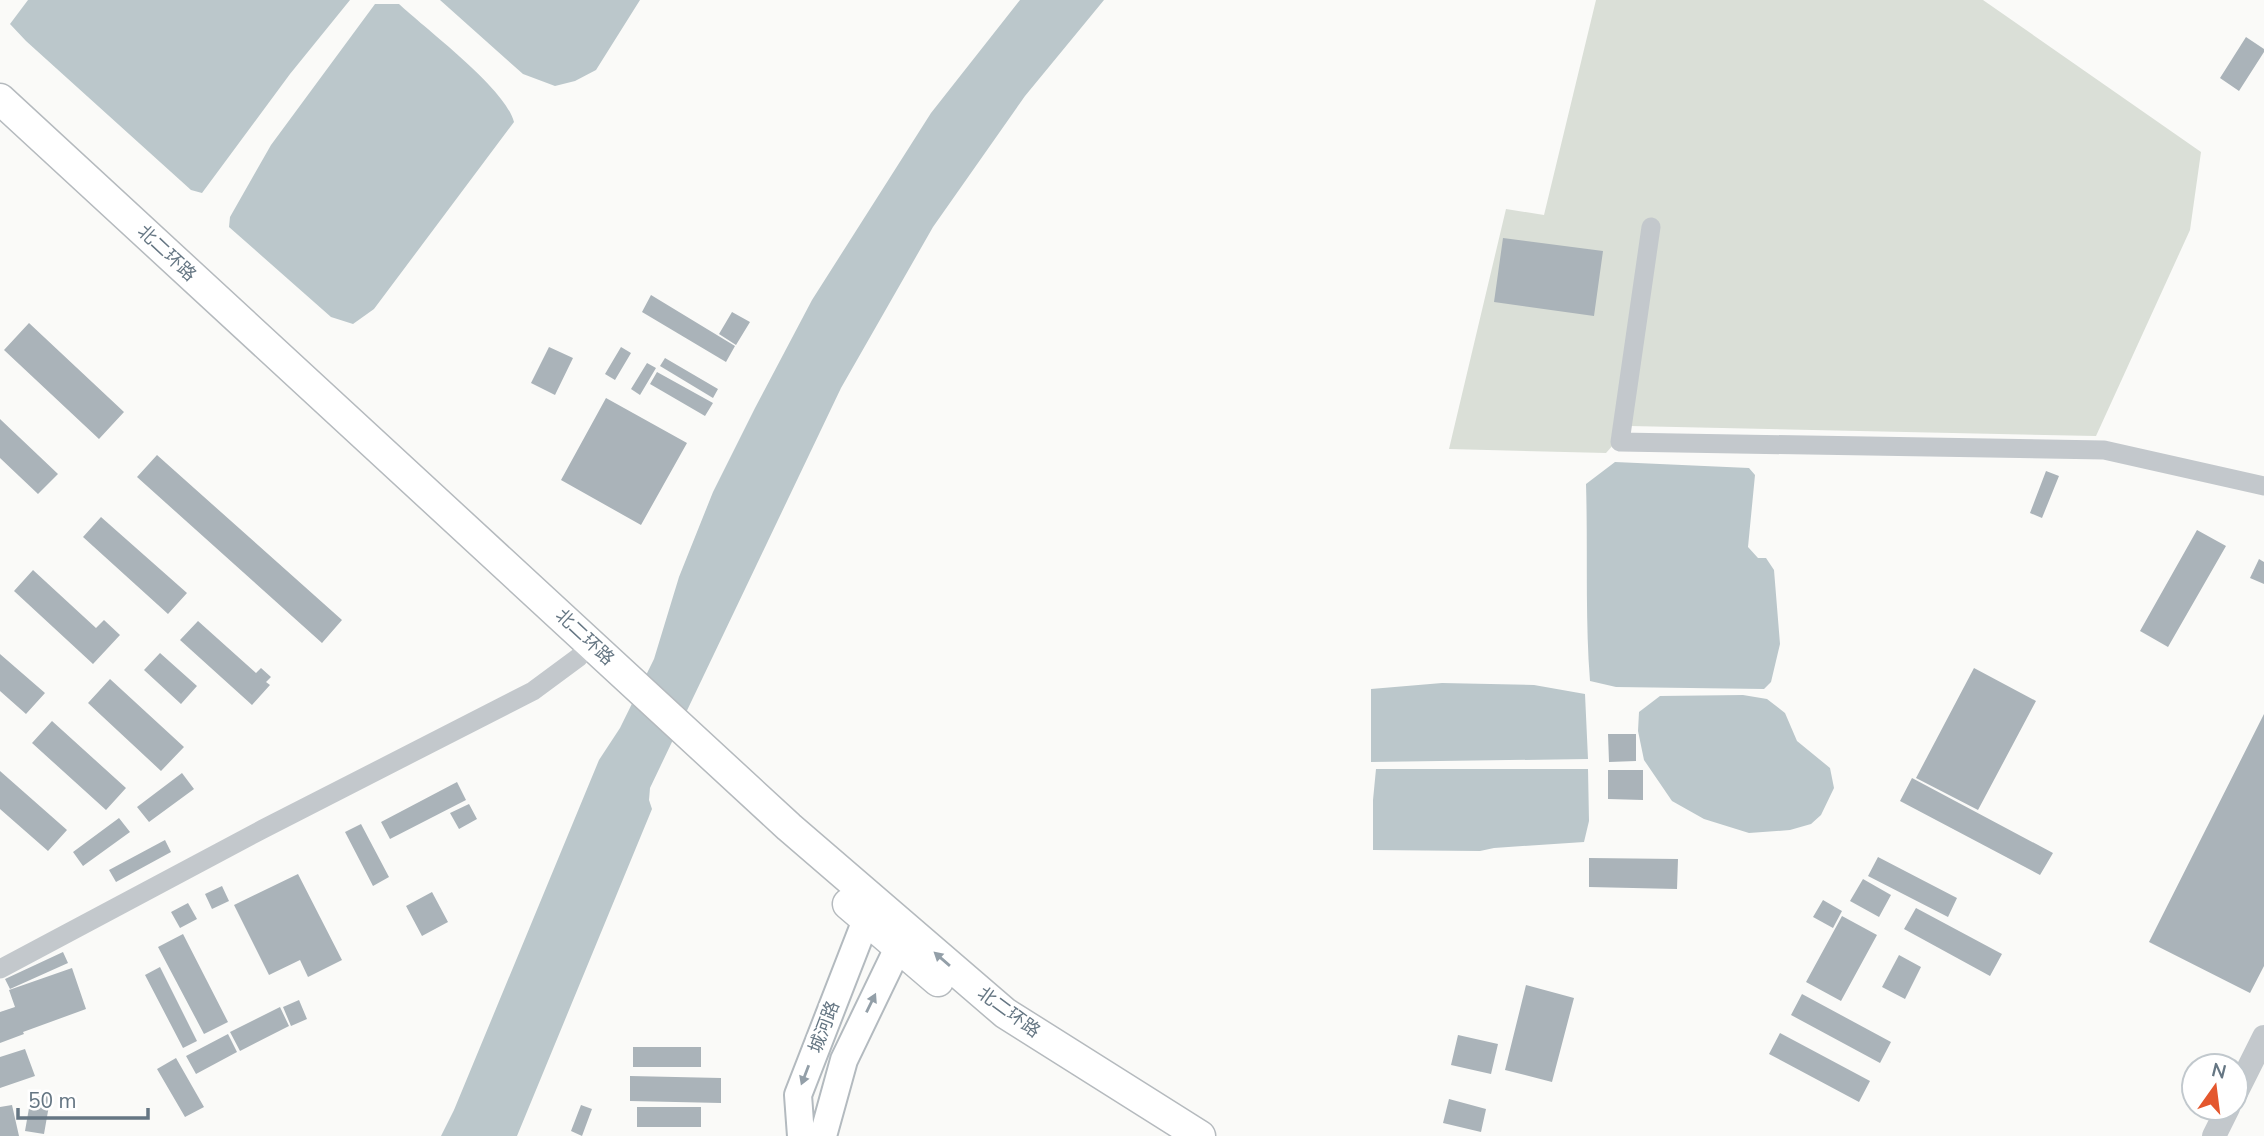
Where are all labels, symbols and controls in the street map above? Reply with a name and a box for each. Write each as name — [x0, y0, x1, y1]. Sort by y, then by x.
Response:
street label: 北二环路 — [132, 220, 202, 286]
street label: 北二环路 — [550, 604, 620, 670]
one-way arrow — [934, 952, 951, 967]
street label: 北二环路 — [973, 981, 1045, 1043]
one-way arrow — [866, 993, 877, 1013]
street label: 城河路 — [803, 997, 845, 1057]
north arrow — [2180, 1052, 2250, 1122]
text: N — [2209, 1057, 2229, 1086]
one-way arrow — [800, 1065, 811, 1086]
scale bar — [18, 1076, 147, 1120]
text: 50 m — [28, 1087, 77, 1115]

